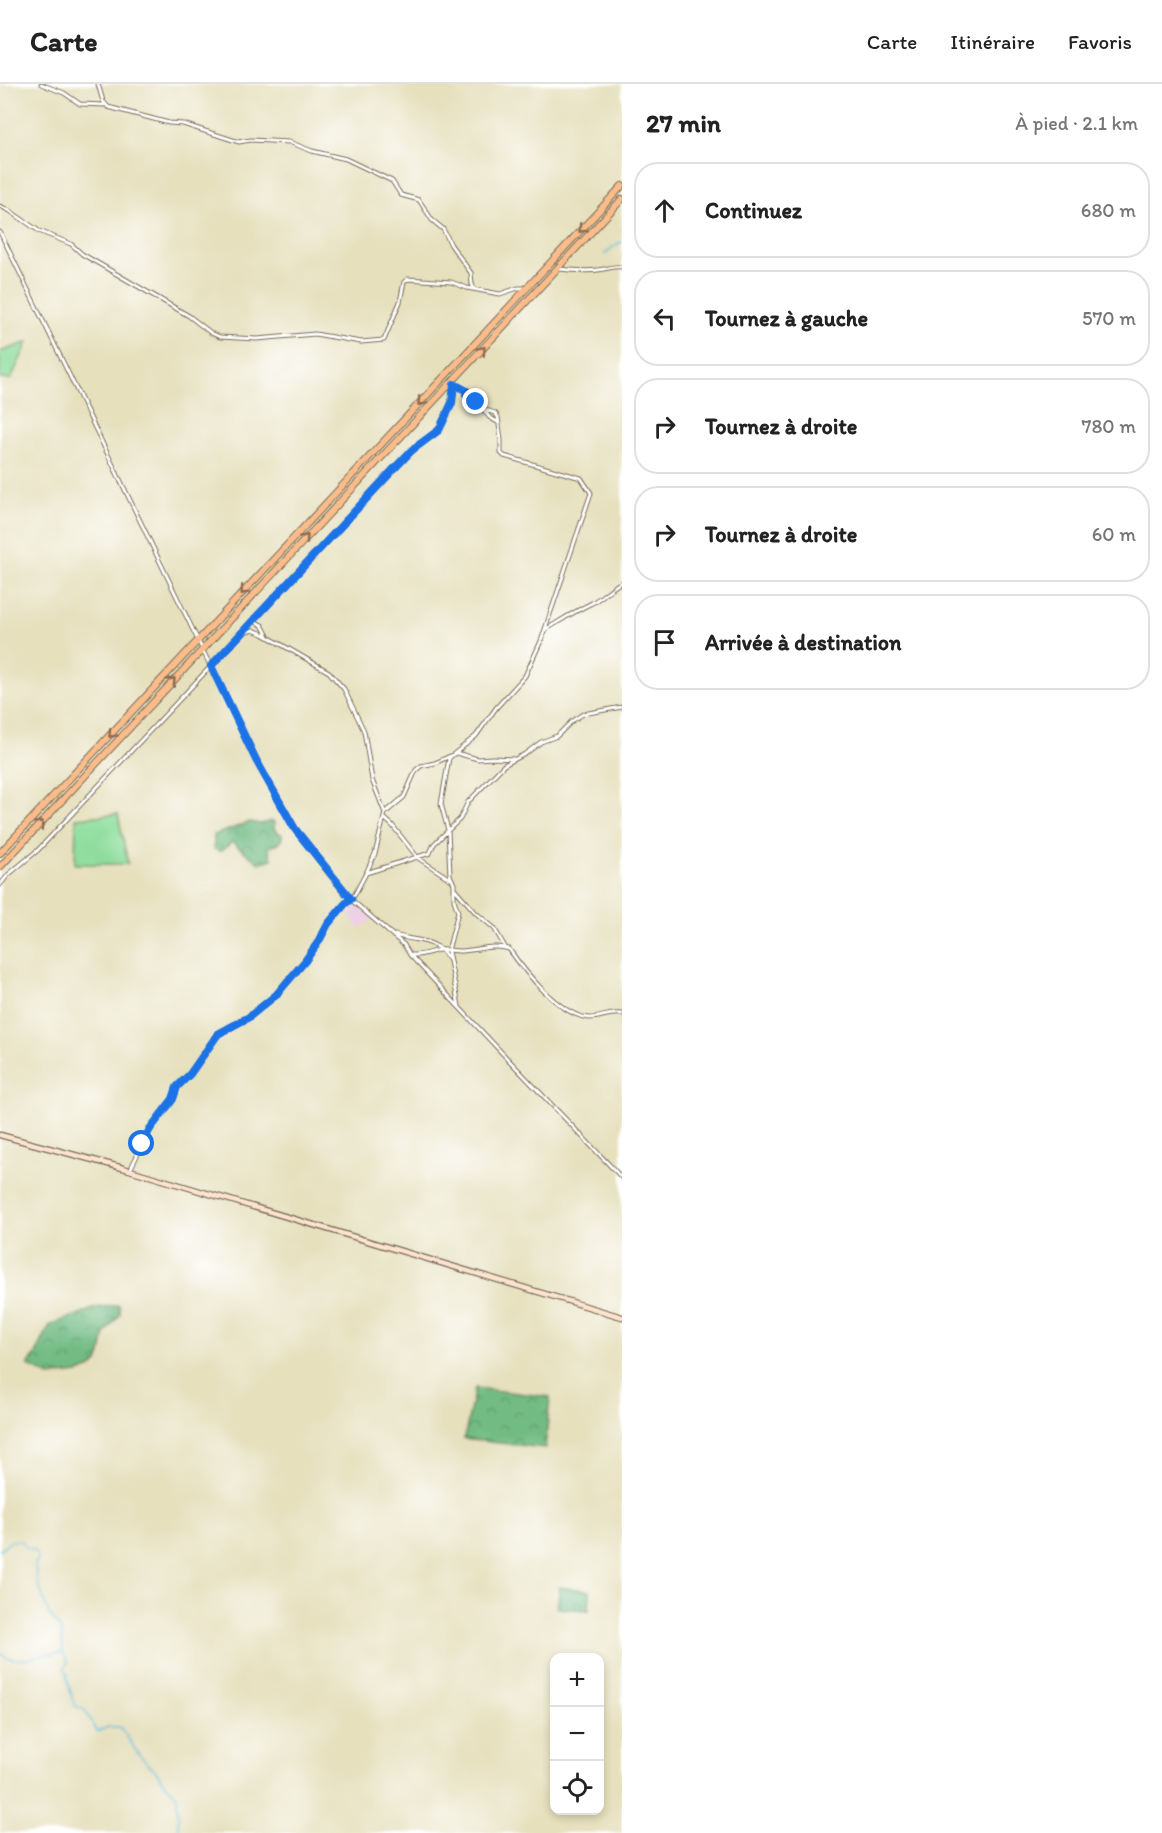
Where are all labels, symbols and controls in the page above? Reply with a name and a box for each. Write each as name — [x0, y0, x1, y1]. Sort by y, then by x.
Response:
text: Carte — [30, 24, 97, 58]
text: Carte — [867, 29, 917, 54]
text: Itinéraire — [950, 29, 1035, 54]
text: Favoris — [1068, 29, 1132, 54]
text: 27 min — [646, 107, 721, 139]
text: À pied · 2.1 km — [1015, 111, 1138, 135]
icon: ahead — [648, 194, 681, 227]
text: Continuez — [705, 197, 802, 224]
text: 680 m — [1081, 198, 1136, 222]
one-way arrow — [578, 222, 589, 233]
icon: left — [648, 302, 681, 335]
text: Tournez à gauche — [705, 305, 868, 332]
text: 570 m — [1082, 306, 1136, 330]
one-way arrow — [474, 346, 485, 357]
route end — [462, 388, 488, 414]
one-way arrow — [417, 395, 428, 406]
icon: right — [648, 410, 681, 443]
text: Tournez à droite — [705, 413, 857, 440]
text: 780 m — [1081, 414, 1136, 438]
icon: right — [648, 518, 681, 551]
text: Tournez à droite — [705, 521, 857, 548]
text: 60 m — [1092, 522, 1136, 546]
one-way arrow — [298, 535, 309, 546]
one-way arrow — [241, 584, 252, 595]
icon: arrive — [648, 626, 681, 659]
text: Arrivée à destination — [705, 629, 901, 656]
one-way arrow — [165, 677, 176, 688]
one-way arrow — [108, 726, 119, 737]
one-way arrow — [32, 820, 43, 831]
route start — [128, 1130, 154, 1156]
map controls — [550, 1653, 604, 1815]
button: + — [550, 1653, 604, 1707]
button: − — [550, 1707, 604, 1761]
button: locate — [550, 1761, 604, 1815]

